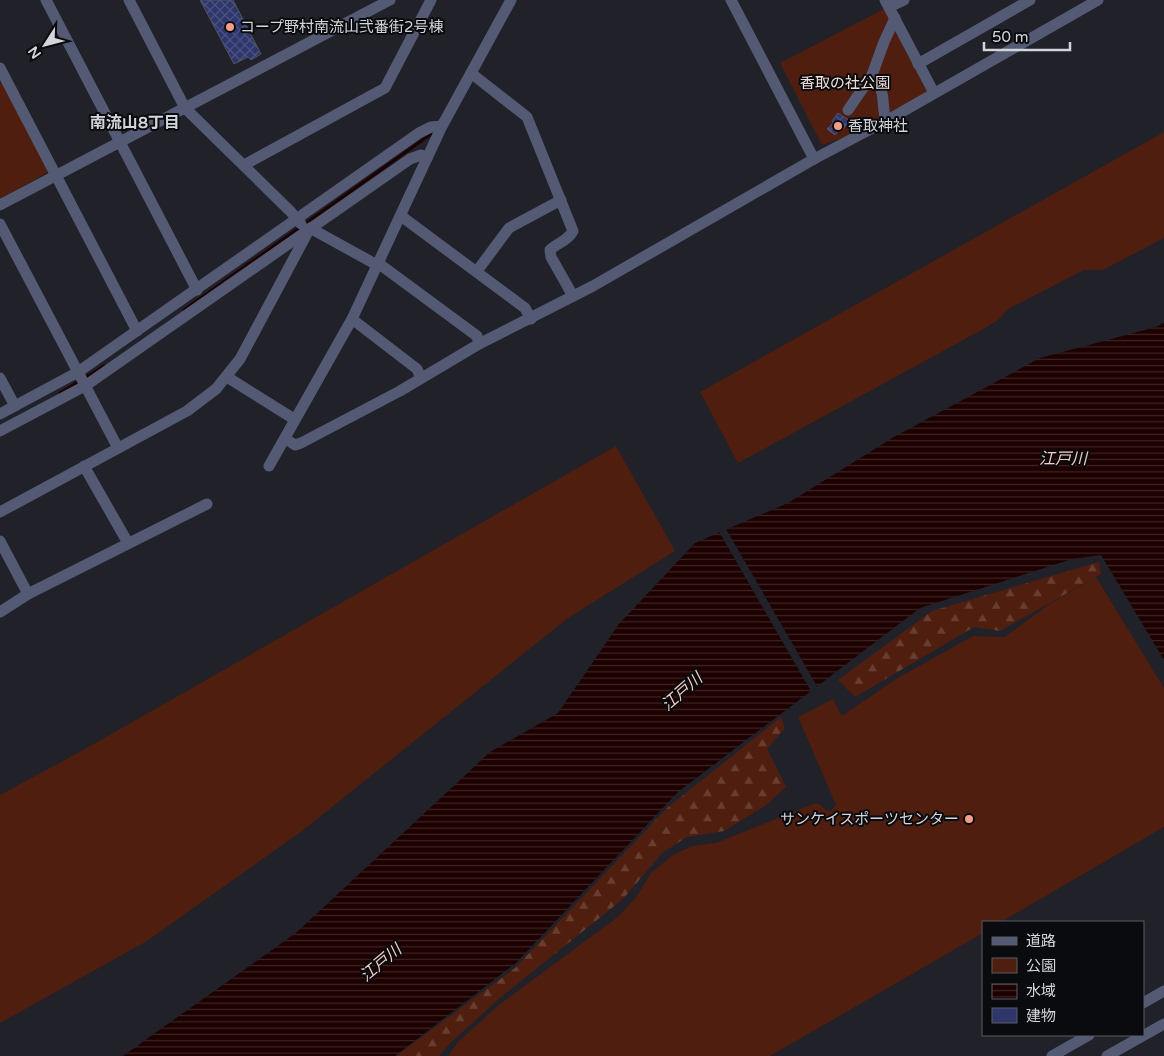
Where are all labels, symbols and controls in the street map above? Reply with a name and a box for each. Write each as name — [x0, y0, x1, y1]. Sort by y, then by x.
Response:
place label: コープ野村南流山弐番街2号棟 — [240, 18, 444, 36]
north arrow — [20, 20, 70, 70]
scale bar — [984, 20, 1070, 52]
marker: コープ野村南流山弐番街2号棟 — [224, 21, 236, 33]
text: 50 m — [992, 28, 1029, 46]
text: N — [25, 43, 45, 62]
park label: 香取の社公園 — [800, 74, 890, 92]
district label: 南流山8丁目 — [90, 113, 180, 133]
place label: 香取神社 — [848, 117, 908, 135]
marker: 香取神社 — [832, 120, 844, 132]
water label: 江戸川 — [1039, 449, 1089, 469]
water label: 江戸川 — [657, 667, 708, 715]
place label: サンケイスポーツセンター — [780, 810, 959, 828]
marker: サンケイスポーツセンター — [963, 813, 975, 825]
legend — [982, 921, 1144, 1036]
text: 道路 — [1026, 932, 1056, 950]
water label: 江戸川 — [356, 939, 407, 986]
text: 公園 — [1026, 957, 1056, 975]
text: 水域 — [1026, 982, 1056, 1000]
text: 建物 — [1026, 1007, 1056, 1025]

